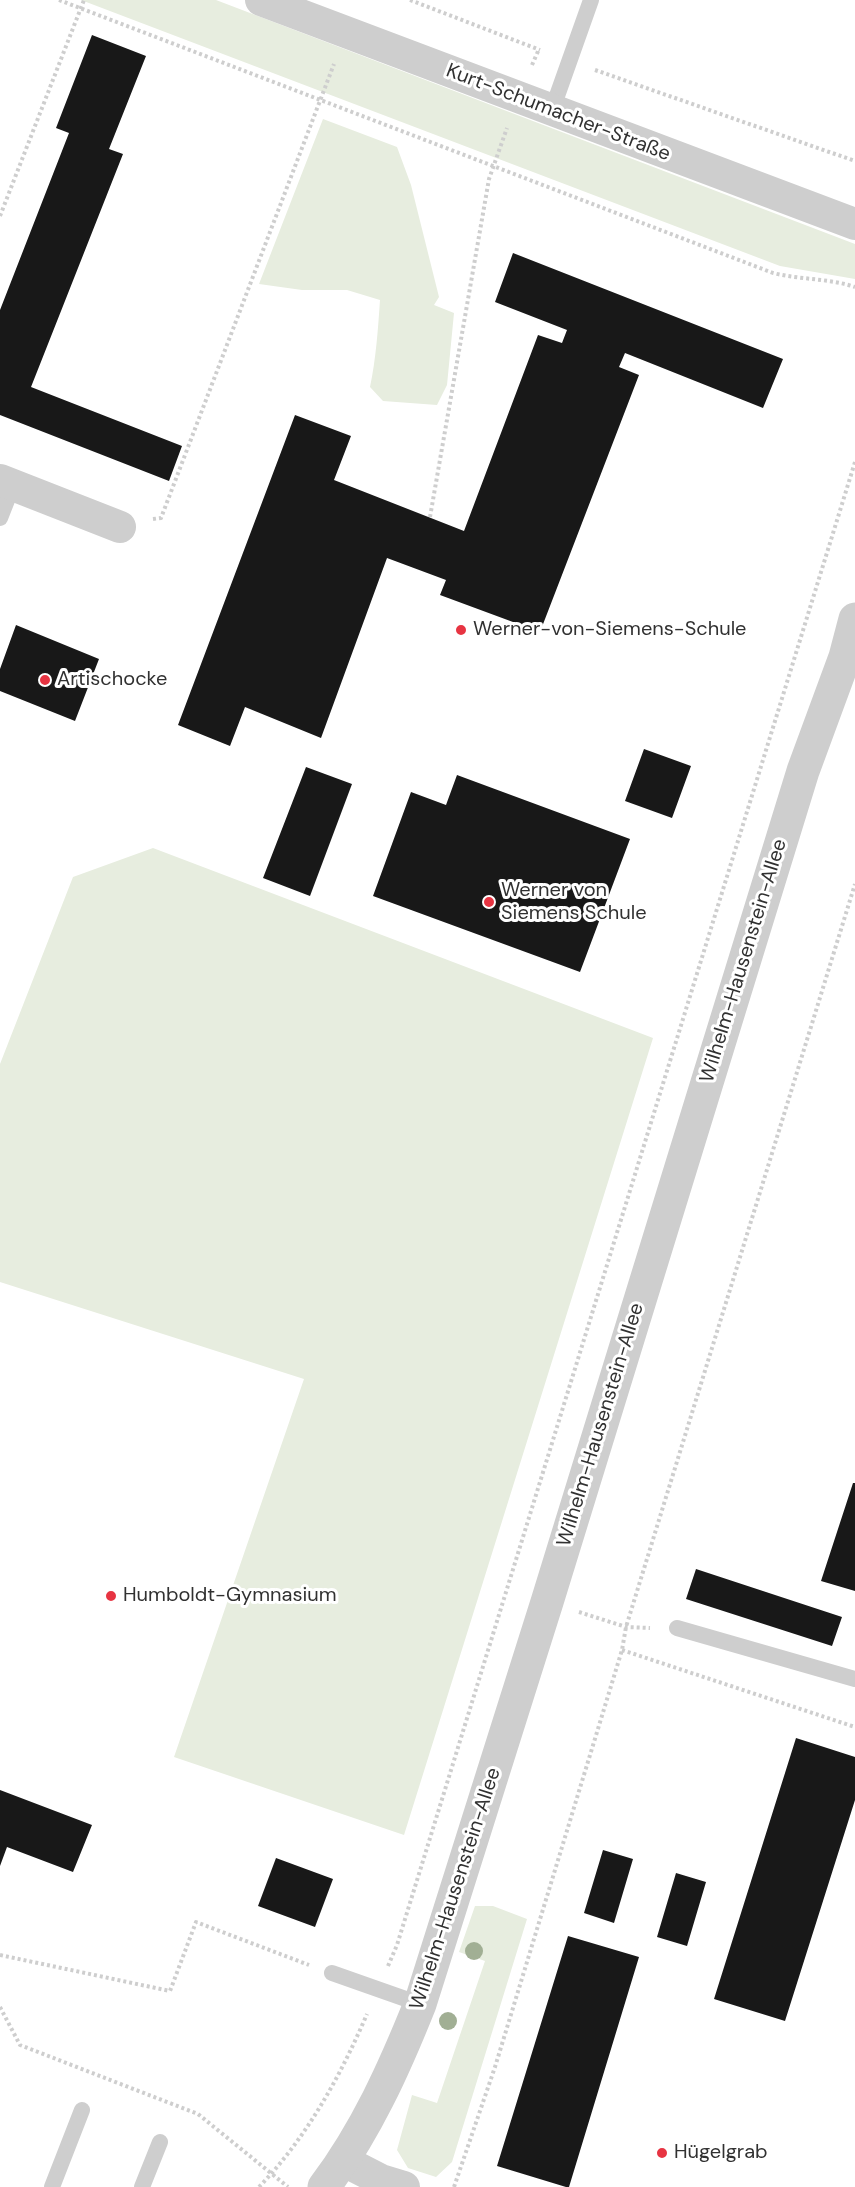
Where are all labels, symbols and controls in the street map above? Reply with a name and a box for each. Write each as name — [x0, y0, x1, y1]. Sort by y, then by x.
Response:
street label: Kurt-Schumacher-Straße — [443, 59, 673, 167]
place label: Werner-von-Siemens-Schule — [473, 618, 746, 642]
marker: Werner-von-Siemens-Schule — [454, 623, 468, 637]
place label: Artischocke — [57, 668, 167, 692]
marker: Artischocke — [38, 673, 52, 687]
street label: Wilhelm-Hausenstein-Allee — [695, 836, 793, 1086]
place label: Werner von Siemens Schule — [501, 879, 647, 926]
marker: Werner von Siemens Schule — [482, 895, 496, 909]
street label: Wilhelm-Hausenstein-Allee — [552, 1300, 650, 1550]
place label: Humboldt-Gymnasium — [123, 1584, 337, 1608]
marker: Humboldt-Gymnasium — [104, 1589, 118, 1603]
street label: Wilhelm-Hausenstein-Allee — [405, 1765, 507, 2013]
place label: Hügelgrab — [674, 2141, 768, 2165]
marker: Hügelgrab — [655, 2146, 669, 2160]

